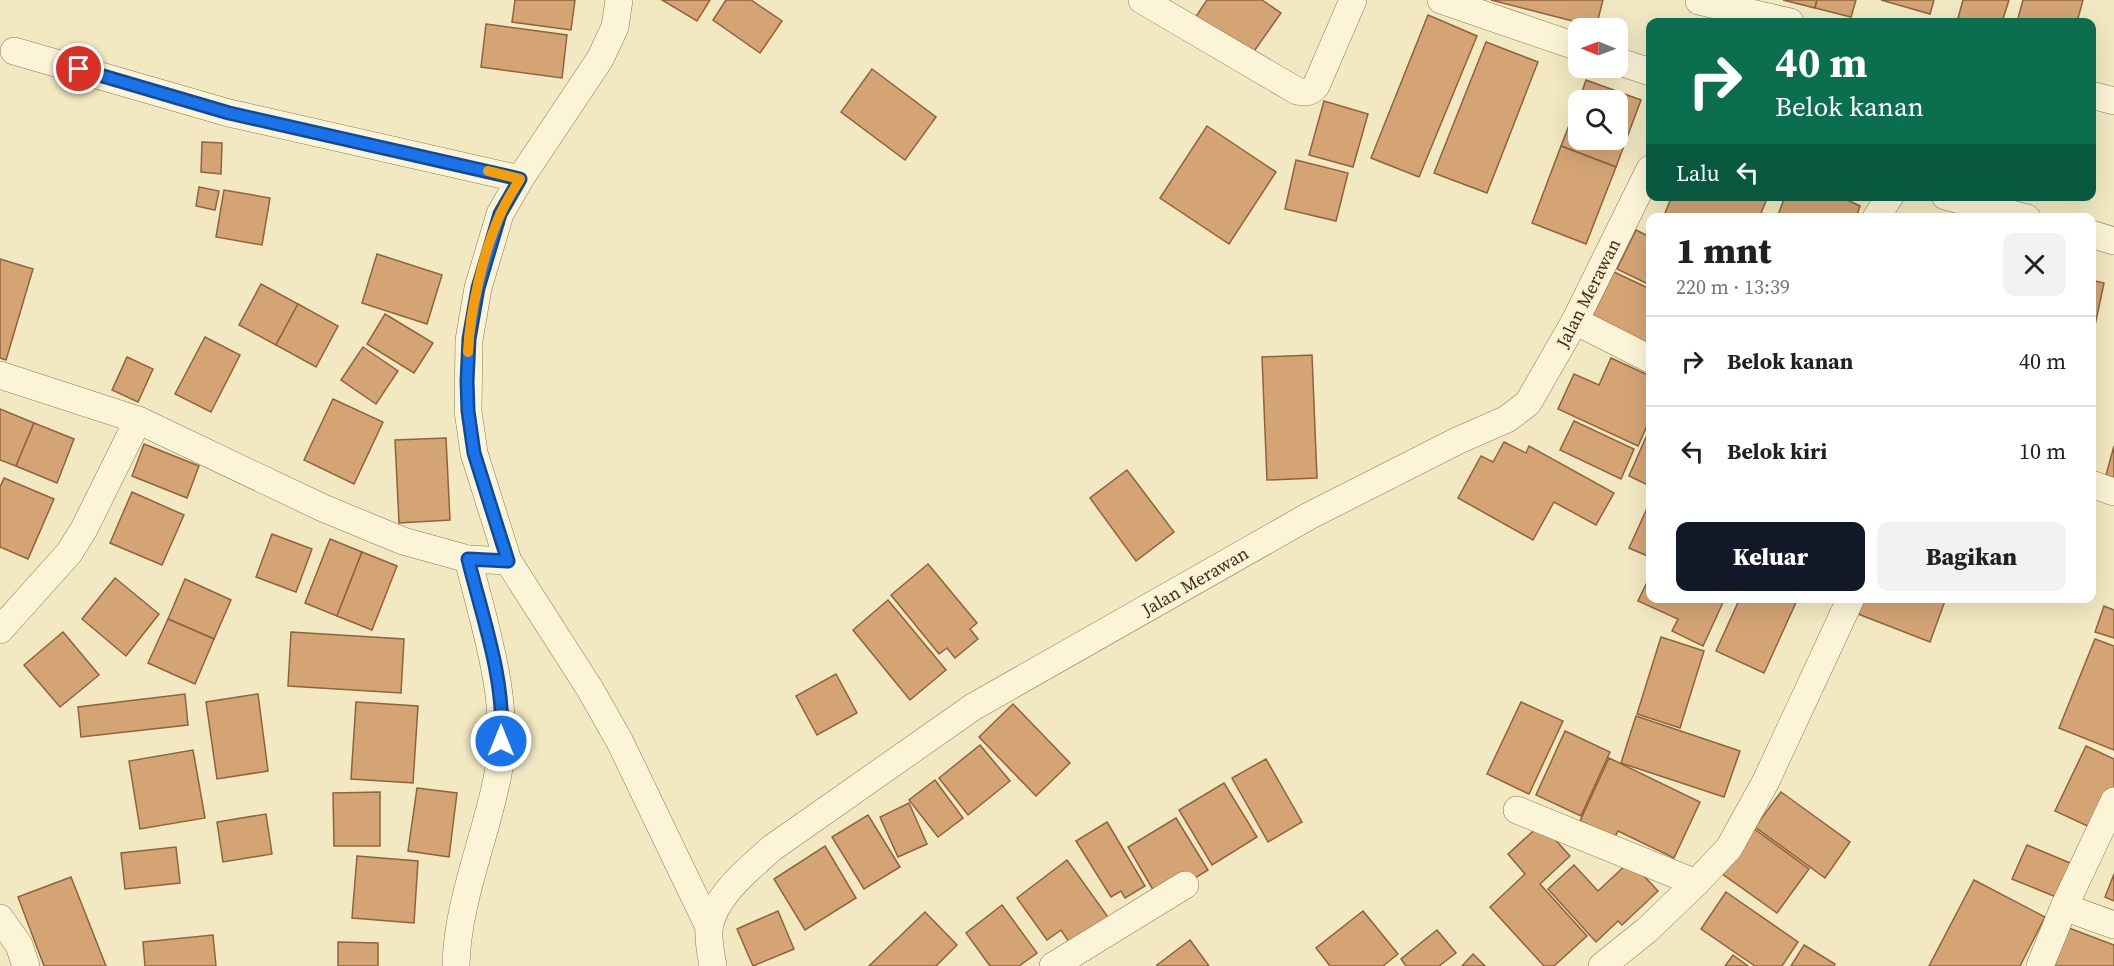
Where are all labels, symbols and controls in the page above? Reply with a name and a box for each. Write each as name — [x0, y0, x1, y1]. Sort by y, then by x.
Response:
north arrow — [1568, 18, 1628, 78]
map controls — [1568, 18, 1628, 150]
text: 40 m — [1775, 33, 1868, 91]
icon: right — [1676, 42, 1754, 120]
pin — [53, 43, 104, 94]
icon: arrive — [62, 52, 95, 85]
text: Belok kanan — [1775, 88, 1924, 125]
button: search — [1568, 90, 1628, 150]
icon: left — [1731, 156, 1764, 189]
text: Lalu — [1676, 158, 1719, 188]
text: 1 mnt — [1676, 226, 1771, 275]
button: close — [2003, 233, 2066, 296]
street label: Jalan Merawan — [1549, 234, 1626, 353]
text: 220 m · 13:39 — [1676, 273, 1790, 301]
icon: right — [1676, 345, 1709, 378]
text: Belok kanan — [1727, 346, 1853, 376]
text: 40 m — [2019, 346, 2066, 376]
icon: left — [1676, 435, 1709, 468]
text: Belok kiri — [1727, 436, 1827, 466]
text: 10 m — [2019, 436, 2066, 466]
button: Keluar — [1676, 522, 1865, 591]
button: Bagikan — [1877, 522, 2066, 591]
street label: Jalan Merawan — [1136, 540, 1253, 622]
position arrow — [469, 709, 533, 773]

